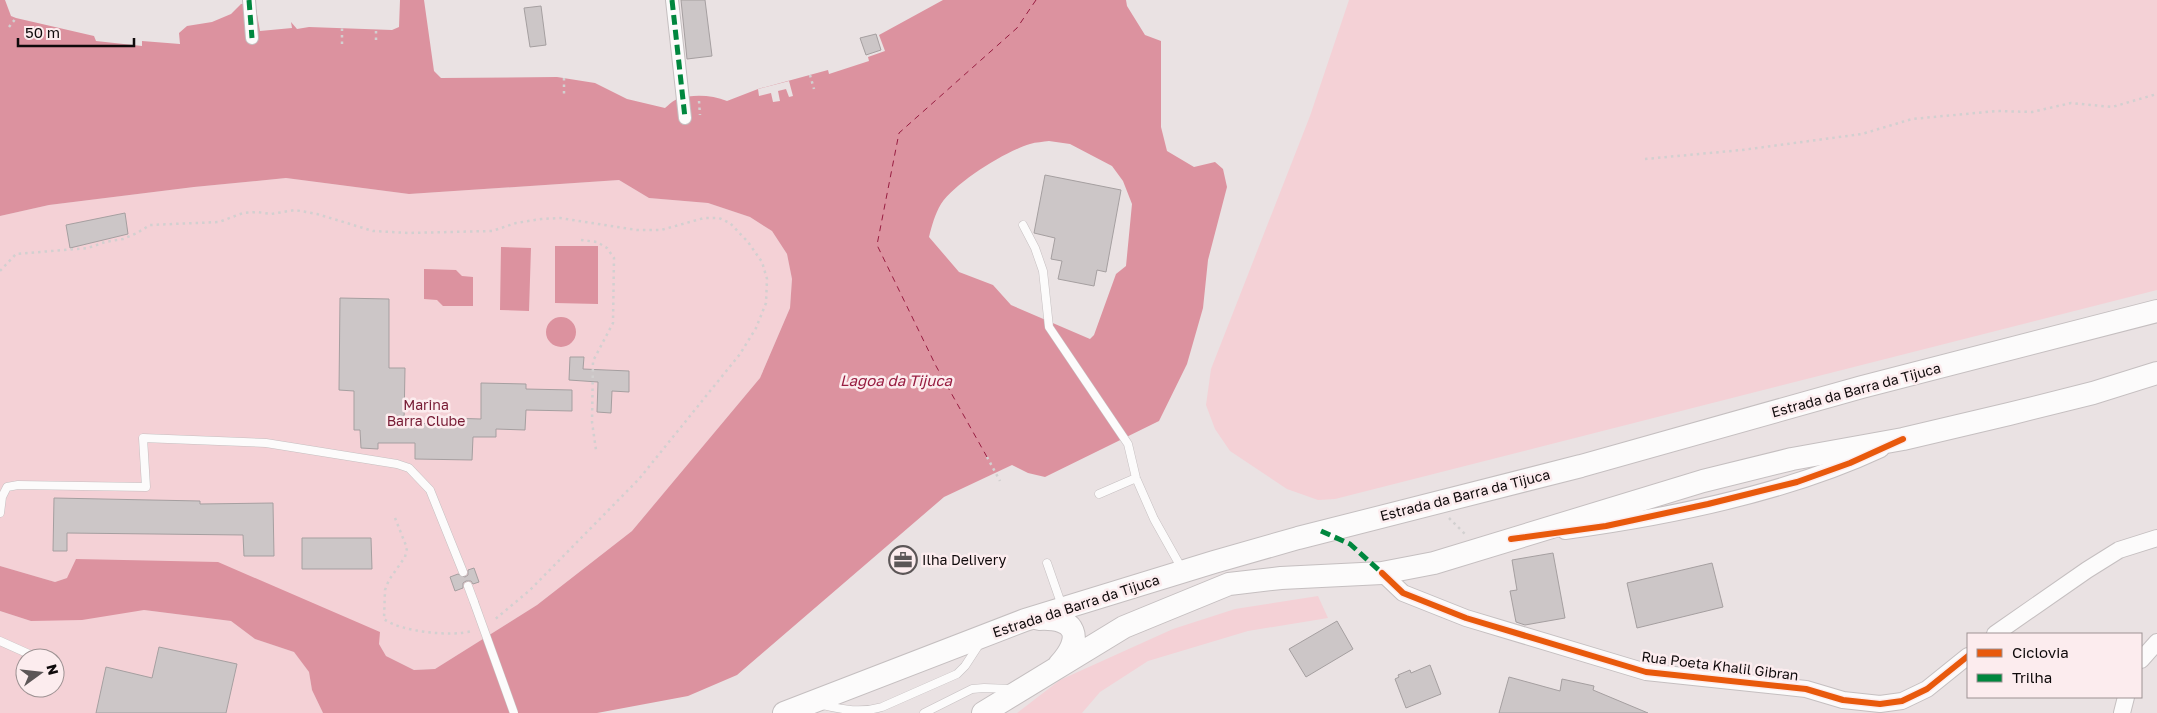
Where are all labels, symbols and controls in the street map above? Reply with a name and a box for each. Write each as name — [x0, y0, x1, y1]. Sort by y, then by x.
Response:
scale bar — [18, 15, 134, 47]
text: 50 m — [25, 23, 60, 41]
street label: Estrada da Barra da Tijuca — [1769, 359, 1942, 420]
water label: Lagoa da Tijuca — [840, 371, 953, 390]
park label: Marina Barra Clube — [387, 396, 465, 429]
street label: Estrada da Barra da Tijuca — [1378, 465, 1552, 524]
office icon: Ilha Delivery — [888, 545, 918, 575]
place label: Ilha Delivery — [922, 551, 1007, 568]
street label: Estrada da Barra da Tijuca — [990, 570, 1161, 641]
legend — [1967, 633, 2142, 698]
text: Ciclovia — [2012, 643, 2069, 661]
street label: Rua Poeta Khalil Gibran — [1641, 647, 1800, 684]
north arrow — [15, 648, 65, 698]
text: N — [43, 662, 63, 677]
text: Trilha — [2012, 668, 2052, 686]

